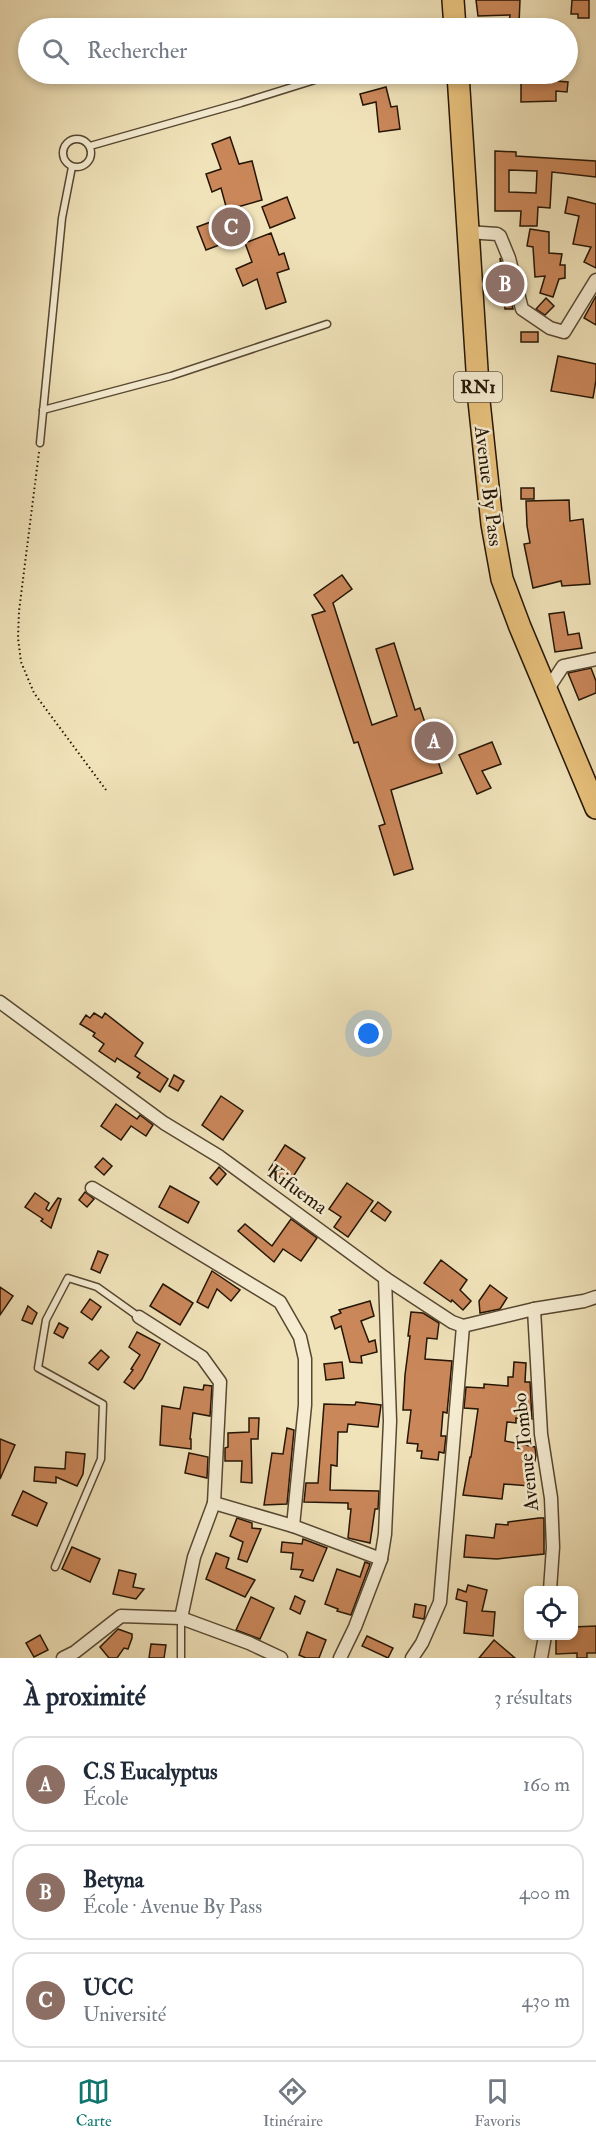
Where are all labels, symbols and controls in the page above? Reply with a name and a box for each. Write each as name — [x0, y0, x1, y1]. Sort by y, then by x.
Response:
search box — [18, 18, 578, 84]
icon: search — [39, 35, 72, 68]
text: Rechercher — [87, 37, 187, 65]
pin: C — [212, 204, 250, 250]
pin: B — [486, 262, 524, 306]
road number: RN1 — [454, 372, 502, 402]
street label: Avenue By Pass — [469, 423, 508, 548]
pin: A — [414, 718, 454, 764]
your location — [354, 1019, 383, 1048]
street label: Kifuema — [263, 1159, 333, 1220]
street label: Avenue Tombo — [507, 1392, 544, 1513]
map controls — [524, 1586, 578, 1640]
button: locate — [524, 1586, 578, 1640]
text: À proximité — [24, 1681, 146, 1713]
text: 3 résultats — [494, 1685, 572, 1710]
text: C.S Eucalyptus — [83, 1758, 218, 1786]
text: A — [39, 1772, 52, 1797]
text: 160 m — [523, 1772, 570, 1797]
text: École — [83, 1786, 128, 1811]
text: Betyna — [83, 1866, 144, 1894]
text: B — [39, 1880, 52, 1905]
text: 400 m — [519, 1880, 570, 1905]
text: École · Avenue By Pass — [83, 1894, 262, 1919]
text: UCC — [83, 1974, 134, 2002]
text: C — [38, 1988, 53, 2013]
text: 430 m — [522, 1988, 570, 2013]
text: Université — [83, 2002, 166, 2027]
tab: Carte — [76, 2075, 112, 2131]
tab: Itinéraire — [263, 2075, 323, 2131]
tab: Favoris — [474, 2075, 520, 2131]

